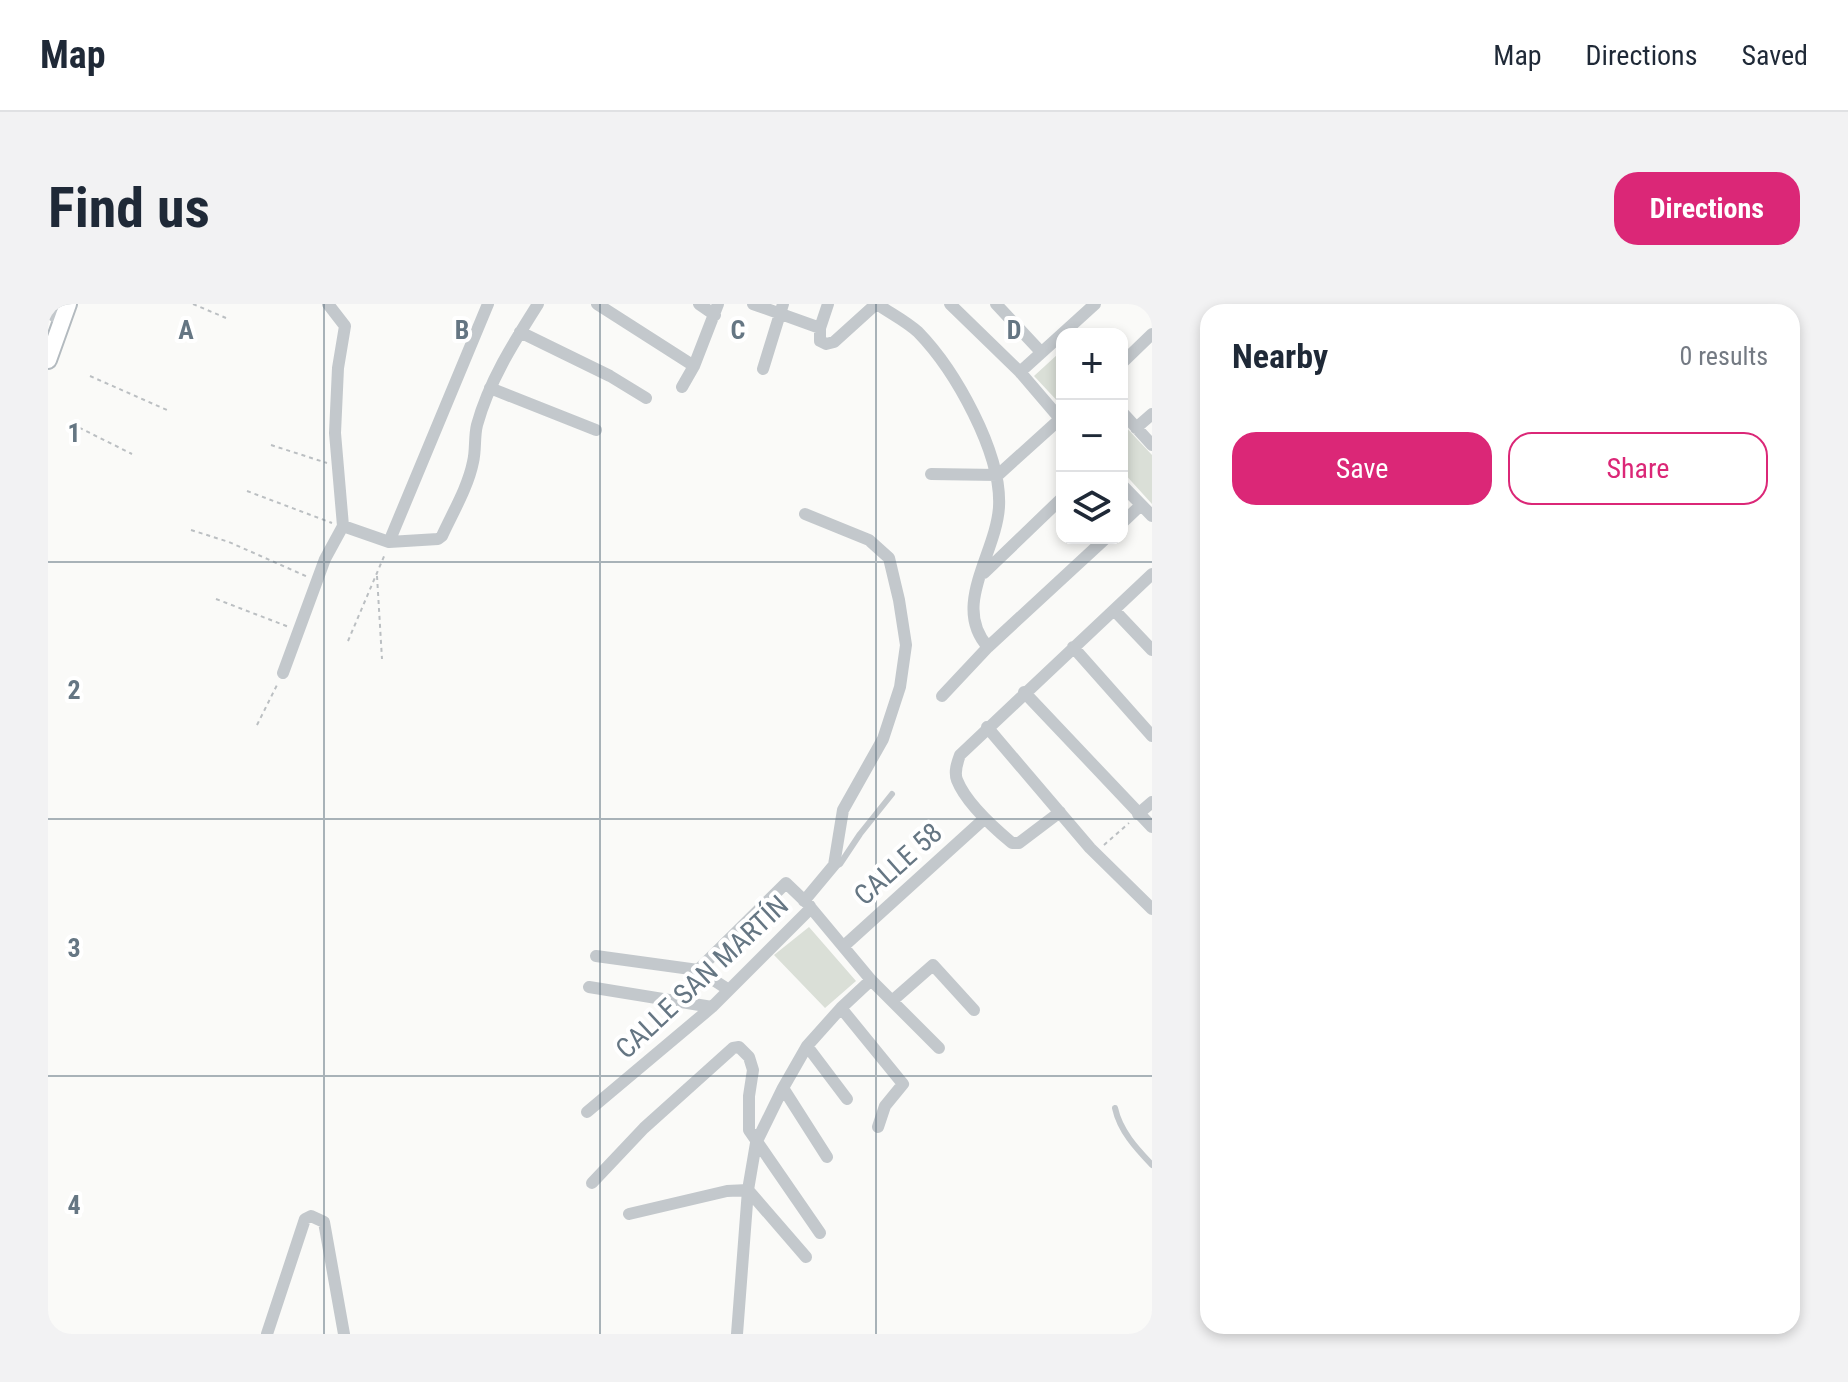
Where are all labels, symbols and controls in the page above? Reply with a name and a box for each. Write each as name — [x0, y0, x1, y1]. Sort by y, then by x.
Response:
text: Map — [40, 33, 106, 77]
text: Map — [1493, 39, 1542, 72]
text: Directions — [1586, 39, 1697, 72]
text: Saved — [1741, 39, 1808, 72]
button: Directions — [1614, 172, 1800, 245]
text: Find us — [48, 175, 210, 241]
text: A — [178, 315, 194, 345]
text: B — [455, 315, 469, 345]
text: C — [731, 315, 746, 345]
text: D — [1007, 315, 1021, 345]
map controls — [1056, 328, 1128, 544]
button: + — [1056, 328, 1128, 400]
text: Nearby — [1232, 336, 1328, 376]
text: 0 results — [1679, 341, 1768, 371]
button: − — [1056, 400, 1128, 472]
text: 1 — [67, 418, 81, 448]
button: Save — [1232, 432, 1492, 505]
button: Share — [1508, 432, 1768, 505]
button: layers — [1056, 472, 1128, 544]
text: 2 — [67, 675, 81, 705]
street label: CALLE 58 — [847, 816, 949, 912]
street label: CALLE SAN MARTÍN — [609, 889, 795, 1065]
text: 3 — [67, 933, 81, 963]
text: 4 — [67, 1190, 81, 1220]

